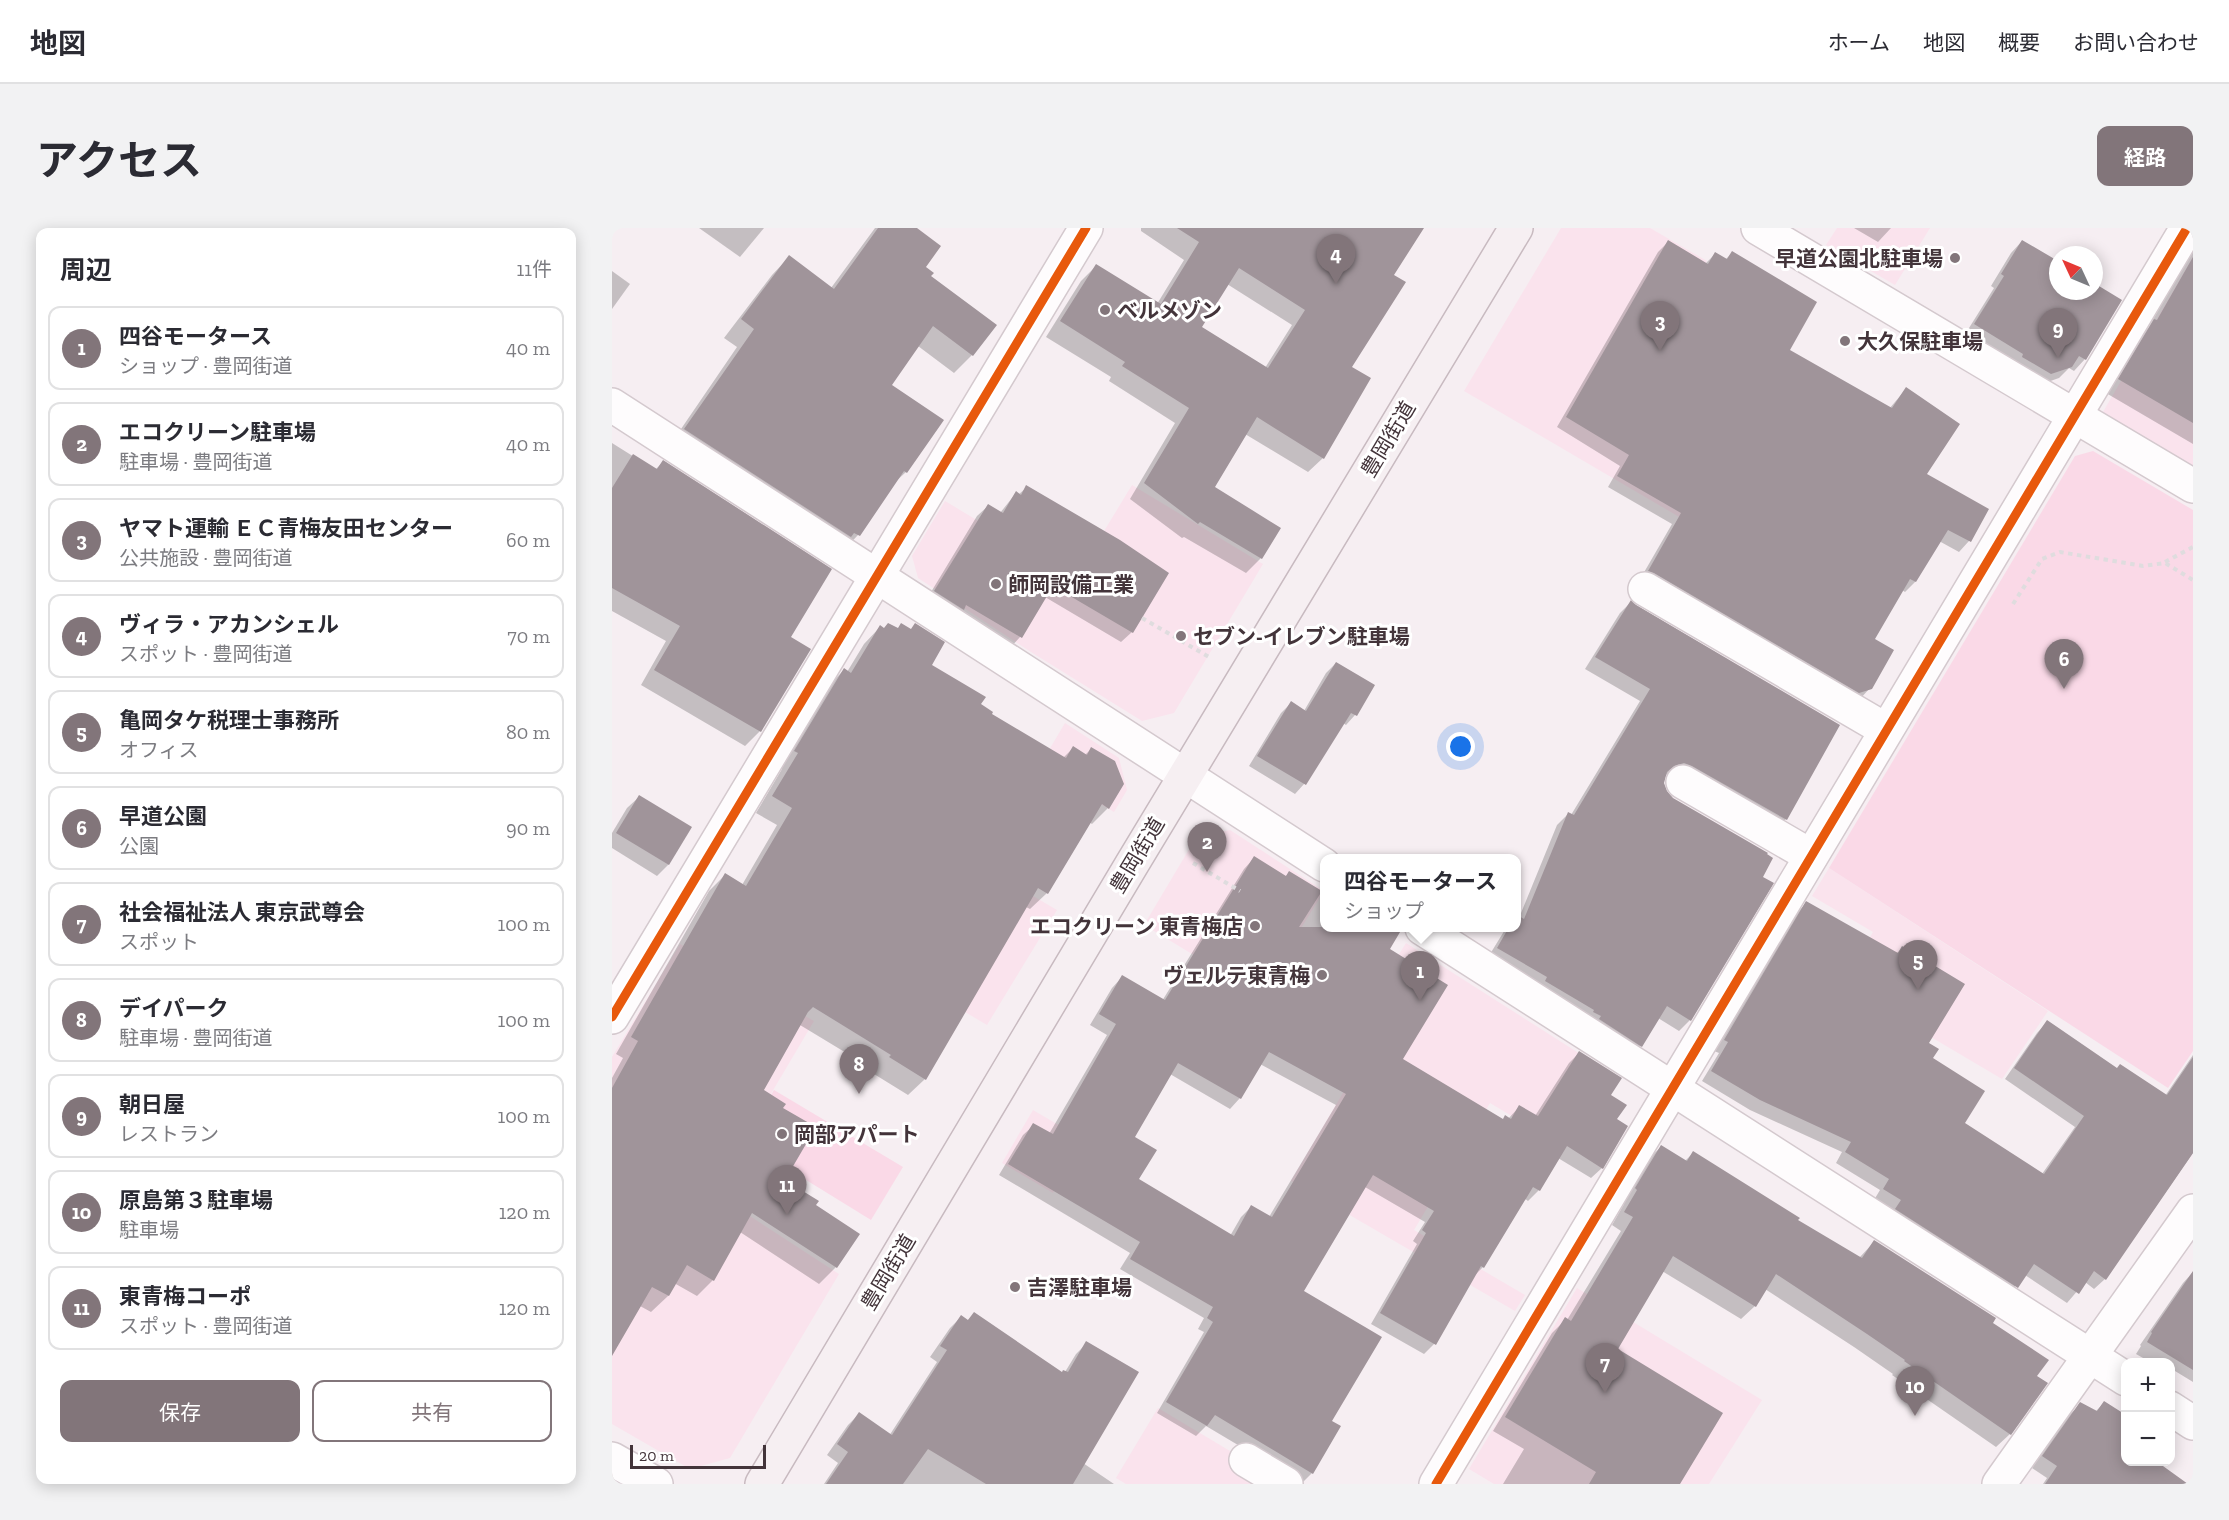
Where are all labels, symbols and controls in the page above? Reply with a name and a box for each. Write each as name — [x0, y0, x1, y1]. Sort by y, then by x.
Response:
text: 地図 — [30, 27, 86, 60]
text: ホーム — [1828, 30, 1890, 55]
text: 地図 — [1923, 30, 1965, 55]
text: 概要 — [1998, 30, 2040, 55]
text: お問い合わせ — [2073, 30, 2199, 55]
button: 経路 — [2097, 126, 2193, 186]
text: アクセス — [36, 135, 202, 186]
pin: 4 — [1316, 235, 1356, 284]
place label: 早道公園北駐車場 — [1775, 246, 1943, 271]
north arrow — [2049, 246, 2103, 300]
marker: 早道公園北駐車場 — [1948, 251, 1962, 265]
text: 周辺 — [60, 254, 112, 286]
text: 11件 — [517, 257, 552, 281]
place label: ベルメゾン — [1117, 298, 1222, 323]
pin: 3 — [1640, 302, 1680, 351]
marker: ベルメゾン — [1098, 303, 1112, 317]
pin: 9 — [2038, 308, 2078, 358]
text: 四谷モータース — [119, 323, 272, 350]
place label: 大久保駐車場 — [1857, 329, 1983, 354]
marker: 大久保駐車場 — [1838, 334, 1852, 348]
text: 1 — [77, 336, 86, 360]
text: 40 m — [506, 336, 550, 360]
text: ショップ · 豊岡街道 — [119, 354, 292, 378]
street label: 豊岡街道 — [1356, 397, 1420, 481]
text: エコクリーン駐車場 — [119, 419, 316, 446]
text: 2 — [76, 432, 87, 456]
text: 40 m — [506, 432, 550, 456]
text: 駐車場 · 豊岡街道 — [119, 450, 272, 474]
text: ヤマト運輸 ＥＣ青梅友田センター — [119, 515, 453, 542]
text: 3 — [76, 528, 87, 552]
text: 60 m — [506, 528, 550, 552]
text: 公共施設 · 豊岡街道 — [119, 546, 292, 570]
place label: 師岡設備工業 — [1008, 572, 1134, 597]
marker: 師岡設備工業 — [989, 577, 1003, 591]
text: ヴィラ・アカンシェル — [119, 611, 339, 638]
text: 4 — [76, 624, 87, 648]
text: 70 m — [507, 624, 550, 648]
place label: セブン-イレブン駐車場 — [1193, 624, 1410, 649]
marker: セブン-イレブン駐車場 — [1174, 629, 1188, 643]
pin: 6 — [2044, 640, 2084, 689]
text: スポット · 豊岡街道 — [119, 642, 292, 666]
text: 亀岡タケ税理士事務所 — [119, 707, 339, 734]
text: 5 — [76, 720, 87, 744]
text: 80 m — [506, 720, 550, 744]
your location — [1446, 732, 1475, 761]
text: オフィス — [119, 738, 199, 762]
text: 早道公園 — [119, 803, 207, 830]
street label: 豊岡街道 — [1105, 813, 1169, 897]
text: 6 — [76, 816, 87, 840]
text: 90 m — [506, 816, 550, 840]
pin: 2 — [1188, 822, 1226, 872]
text: 公園 — [119, 834, 159, 858]
popup — [1320, 854, 1521, 932]
text: 四谷モータース — [1344, 868, 1497, 895]
text: 社会福祉法人 東京武尊会 — [119, 899, 365, 926]
text: ショップ — [1344, 899, 1424, 923]
text: 7 — [77, 912, 86, 936]
text: 100 m — [497, 912, 550, 936]
place label: エコクリーン 東青梅店 — [1030, 914, 1243, 939]
marker: エコクリーン 東青梅店 — [1248, 919, 1262, 933]
text: スポット — [119, 930, 199, 954]
pin: 5 — [1898, 940, 1938, 990]
pin: 1 — [1400, 952, 1440, 1001]
place label: ヴェルテ東青梅 — [1163, 963, 1310, 988]
marker: ヴェルテ東青梅 — [1315, 968, 1329, 982]
text: デイパーク — [119, 995, 229, 1022]
text: 8 — [76, 1008, 87, 1032]
text: 100 m — [497, 1008, 550, 1032]
text: 駐車場 · 豊岡街道 — [119, 1026, 272, 1050]
pin: 8 — [840, 1044, 878, 1094]
text: 朝日屋 — [119, 1091, 185, 1118]
text: 9 — [76, 1104, 87, 1128]
text: 100 m — [497, 1104, 550, 1128]
text: レストラン — [119, 1122, 219, 1146]
place label: 岡部アパート — [794, 1122, 920, 1147]
marker: 岡部アパート — [775, 1127, 789, 1141]
pin: 11 — [768, 1166, 807, 1215]
text: 原島第３駐車場 — [119, 1187, 273, 1214]
text: 10 — [72, 1200, 91, 1224]
text: 120 m — [499, 1200, 550, 1224]
text: 駐車場 — [119, 1218, 179, 1242]
street label: 豊岡街道 — [856, 1230, 920, 1314]
place label: 吉澤駐車場 — [1027, 1275, 1132, 1300]
marker: 吉澤駐車場 — [1008, 1280, 1022, 1294]
text: 東青梅コーポ — [119, 1283, 251, 1310]
text: 11 — [73, 1296, 90, 1320]
text: 120 m — [499, 1296, 550, 1320]
text: スポット · 豊岡街道 — [119, 1314, 292, 1338]
pin: 7 — [1586, 1344, 1624, 1393]
map controls — [2121, 1358, 2175, 1466]
button: + — [2121, 1358, 2175, 1412]
pin: 10 — [1896, 1366, 1934, 1416]
button: 保存 — [60, 1380, 300, 1442]
button: 共有 — [312, 1380, 552, 1442]
button: − — [2121, 1412, 2175, 1466]
scale bar — [630, 1442, 766, 1470]
text: 20 m — [639, 1446, 674, 1465]

